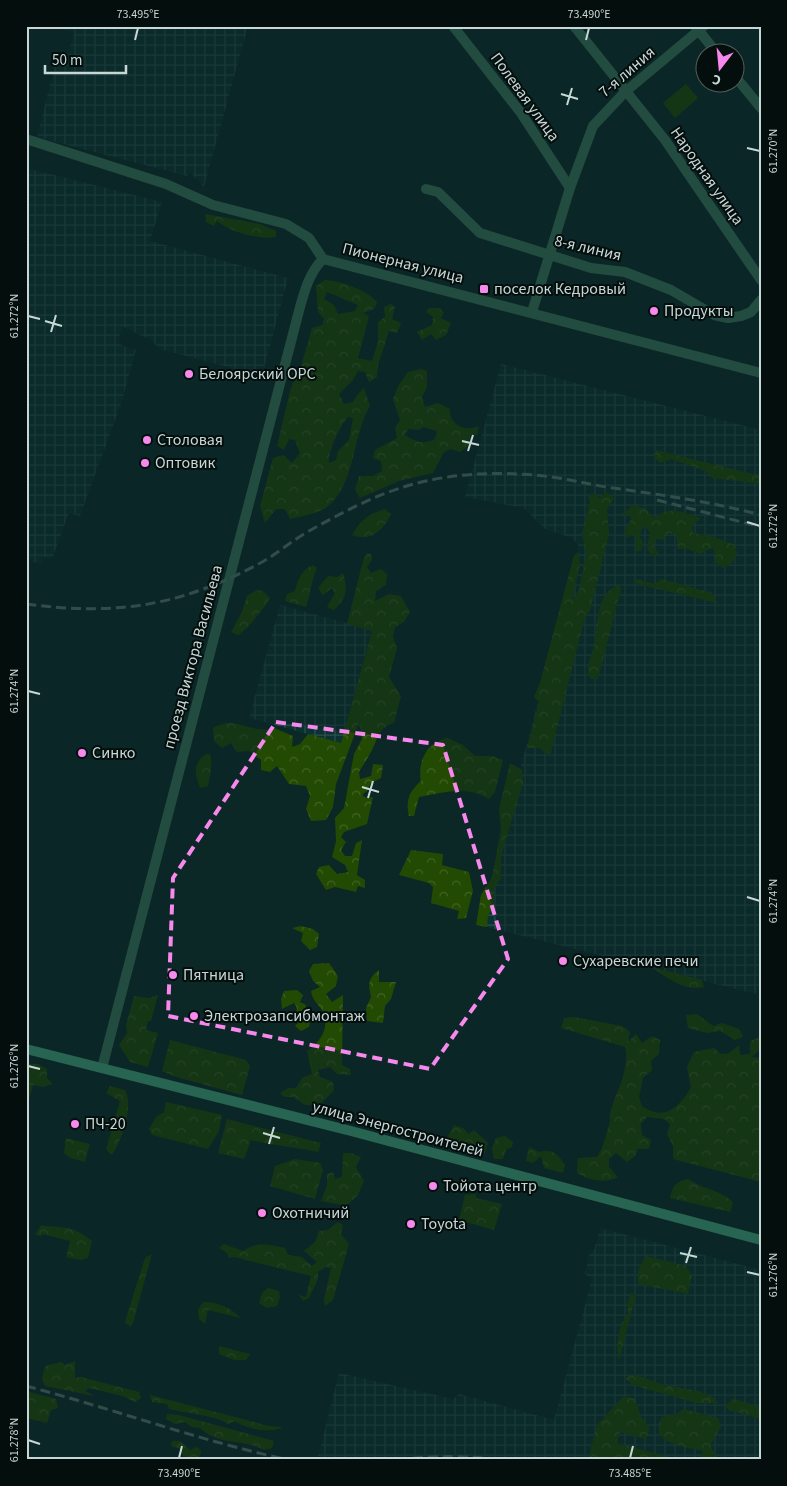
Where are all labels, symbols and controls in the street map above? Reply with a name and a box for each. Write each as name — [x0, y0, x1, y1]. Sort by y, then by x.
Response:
text: 73.495°E — [116, 6, 160, 23]
text: 73.490°E — [567, 6, 611, 23]
street label: 7-я линия — [594, 41, 660, 103]
scale bar — [45, 42, 126, 74]
north arrow — [694, 42, 744, 92]
street label: Полевая улица — [485, 48, 565, 146]
text: 50 m — [52, 50, 82, 71]
text: С — [710, 69, 723, 90]
street label: Народная улица — [665, 123, 749, 229]
text: 61.270°N — [765, 129, 782, 173]
street label: 8-я линия — [552, 230, 624, 266]
street label: Пионерная улица — [340, 237, 466, 289]
place label: поселок Кедровый — [494, 278, 626, 300]
marker: поселок Кедровый — [478, 283, 490, 295]
text: 61.272°N — [6, 294, 23, 338]
place label: Продукты — [664, 300, 734, 322]
marker: Продукты — [648, 305, 660, 317]
place label: Белоярский ОРС — [199, 363, 316, 385]
marker: Белоярский ОРС — [183, 368, 195, 380]
place label: Столовая — [157, 429, 223, 451]
marker: Столовая — [141, 434, 153, 446]
place label: Оптовик — [155, 452, 215, 474]
marker: Оптовик — [139, 457, 151, 469]
text: 61.272°N — [765, 504, 782, 548]
street label: проезд Виктора Васильева — [158, 563, 228, 751]
text: 61.274°N — [6, 669, 23, 713]
place label: Синко — [92, 742, 135, 764]
marker: Синко — [76, 747, 88, 759]
text: 61.274°N — [765, 879, 782, 923]
place label: Сухаревские печи — [573, 950, 699, 972]
marker: Сухаревские печи — [557, 955, 569, 967]
place label: Пятница — [183, 964, 244, 986]
marker: Пятница — [167, 969, 179, 981]
place label: Электрозапсибмонтаж — [204, 1005, 365, 1027]
marker: Электрозапсибмонтаж — [188, 1010, 200, 1022]
text: 61.276°N — [6, 1044, 23, 1088]
street label: улица Энергостроителей — [310, 1096, 486, 1162]
place label: ПЧ-20 — [85, 1113, 126, 1135]
marker: ПЧ-20 — [69, 1118, 81, 1130]
place label: Тойота центр — [443, 1175, 537, 1197]
marker: Тойота центр — [427, 1180, 439, 1192]
place label: Охотничий — [272, 1202, 349, 1224]
marker: Охотничий — [256, 1207, 268, 1219]
place label: Toyota — [421, 1213, 466, 1235]
marker: Toyota — [405, 1218, 417, 1230]
text: 61.276°N — [765, 1253, 782, 1297]
text: 61.278°N — [6, 1418, 23, 1462]
text: 73.490°E — [157, 1465, 201, 1482]
text: 73.485°E — [608, 1465, 652, 1482]

